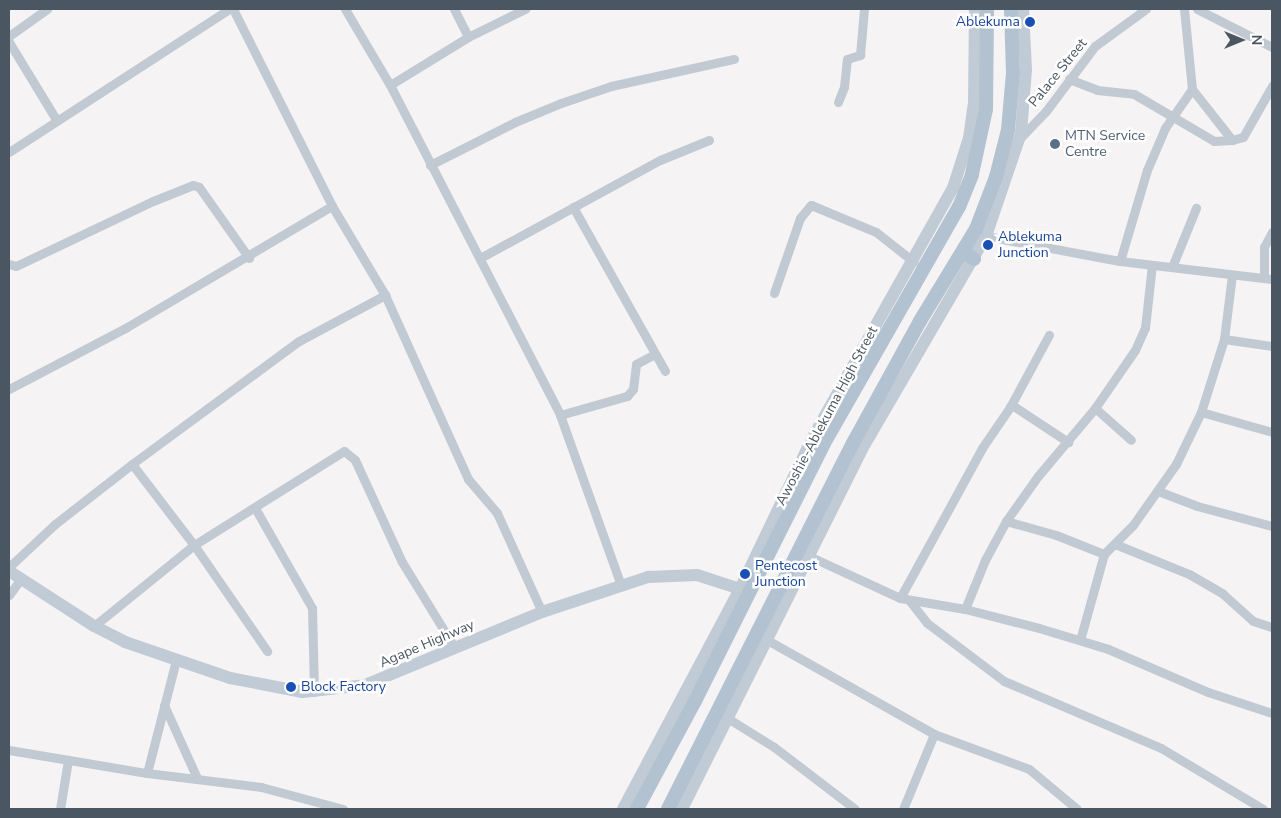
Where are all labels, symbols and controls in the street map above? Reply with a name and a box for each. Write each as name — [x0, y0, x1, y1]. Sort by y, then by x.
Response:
place label: Ablekuma — [956, 14, 1020, 30]
north arrow — [1216, 15, 1266, 65]
marker: Ablekuma — [1024, 16, 1036, 28]
street label: Palace Street — [1025, 35, 1091, 111]
text: N — [1247, 35, 1266, 45]
place label: MTN Service Centre — [1065, 128, 1145, 160]
marker: MTN Service Centre — [1049, 138, 1061, 150]
place label: Ablekuma Junction — [998, 229, 1062, 262]
marker: Ablekuma Junction — [982, 239, 994, 251]
street label: Awoshie-Ablekuma High Street — [773, 324, 881, 508]
place label: Pentecost Junction — [755, 558, 817, 590]
marker: Pentecost Junction — [739, 568, 751, 580]
street label: Agape Highway — [377, 617, 477, 671]
place label: Block Factory — [301, 679, 386, 695]
marker: Block Factory — [285, 681, 297, 693]

